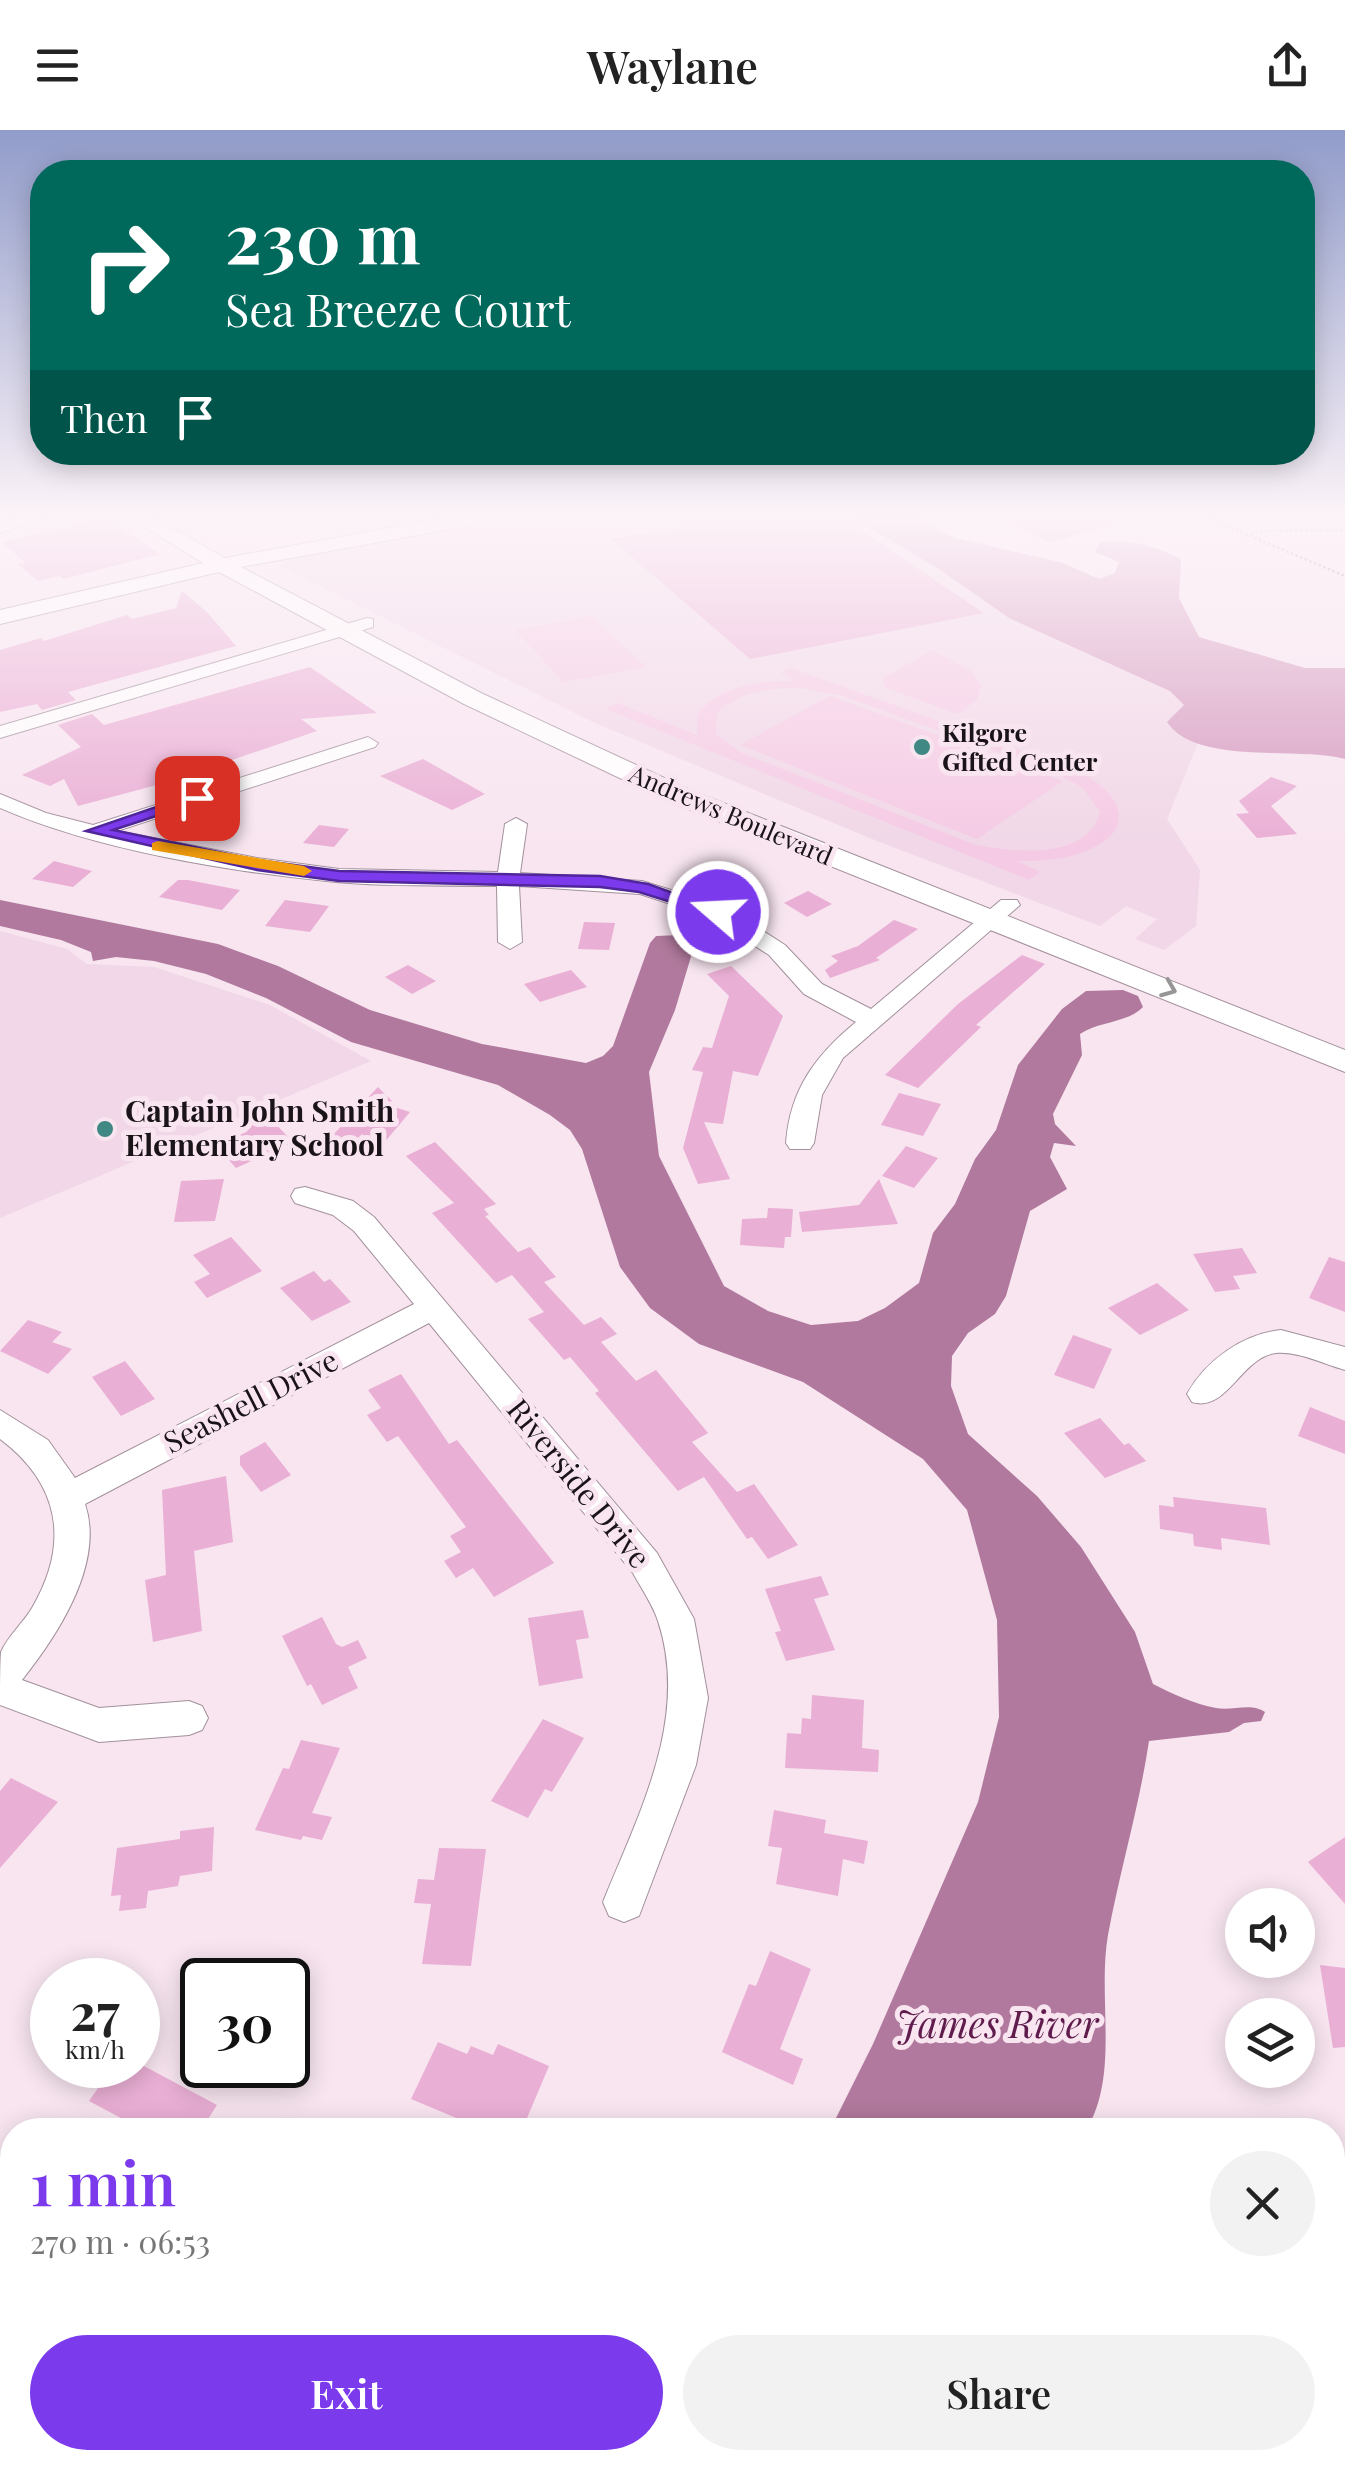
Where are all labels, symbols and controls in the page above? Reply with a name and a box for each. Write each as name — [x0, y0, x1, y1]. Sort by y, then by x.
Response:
text: Waylane — [587, 35, 758, 95]
icon: menu — [30, 38, 85, 93]
icon: share — [1260, 38, 1315, 93]
text: 230 m — [225, 188, 421, 282]
icon: right — [60, 200, 190, 330]
text: Sea Breeze Court — [225, 278, 571, 338]
icon: arrive — [168, 390, 223, 445]
text: Then — [60, 392, 148, 443]
place label: Kilgore Gifted Center — [942, 715, 1098, 777]
marker: Kilgore Gifted Center — [911, 736, 933, 758]
street label: Andrews Boulevard — [624, 755, 838, 871]
pin — [155, 756, 240, 841]
icon: arrive — [170, 771, 225, 826]
position arrow — [666, 860, 770, 964]
one-way arrow — [1159, 978, 1176, 998]
place label: Captain John Smith Elementary School — [125, 1090, 394, 1164]
marker: Captain John Smith Elementary School — [94, 1118, 116, 1140]
street label: Seashell Drive — [156, 1339, 344, 1461]
street label: Riverside Drive — [499, 1390, 660, 1576]
map controls — [1225, 1888, 1315, 2088]
button: sound — [1225, 1888, 1315, 1978]
speed limit sign: 30 — [180, 1958, 310, 2088]
text: 27 — [71, 1977, 119, 2044]
water label: James River — [896, 1997, 1100, 2048]
button: layers — [1225, 1998, 1315, 2088]
text: km/h — [65, 2032, 125, 2065]
text: 1 min — [30, 2141, 176, 2221]
button: close — [1210, 2151, 1315, 2256]
text: 270 m · 06:53 — [30, 2219, 210, 2262]
button: Exit — [30, 2335, 663, 2450]
button: Share — [683, 2335, 1315, 2450]

